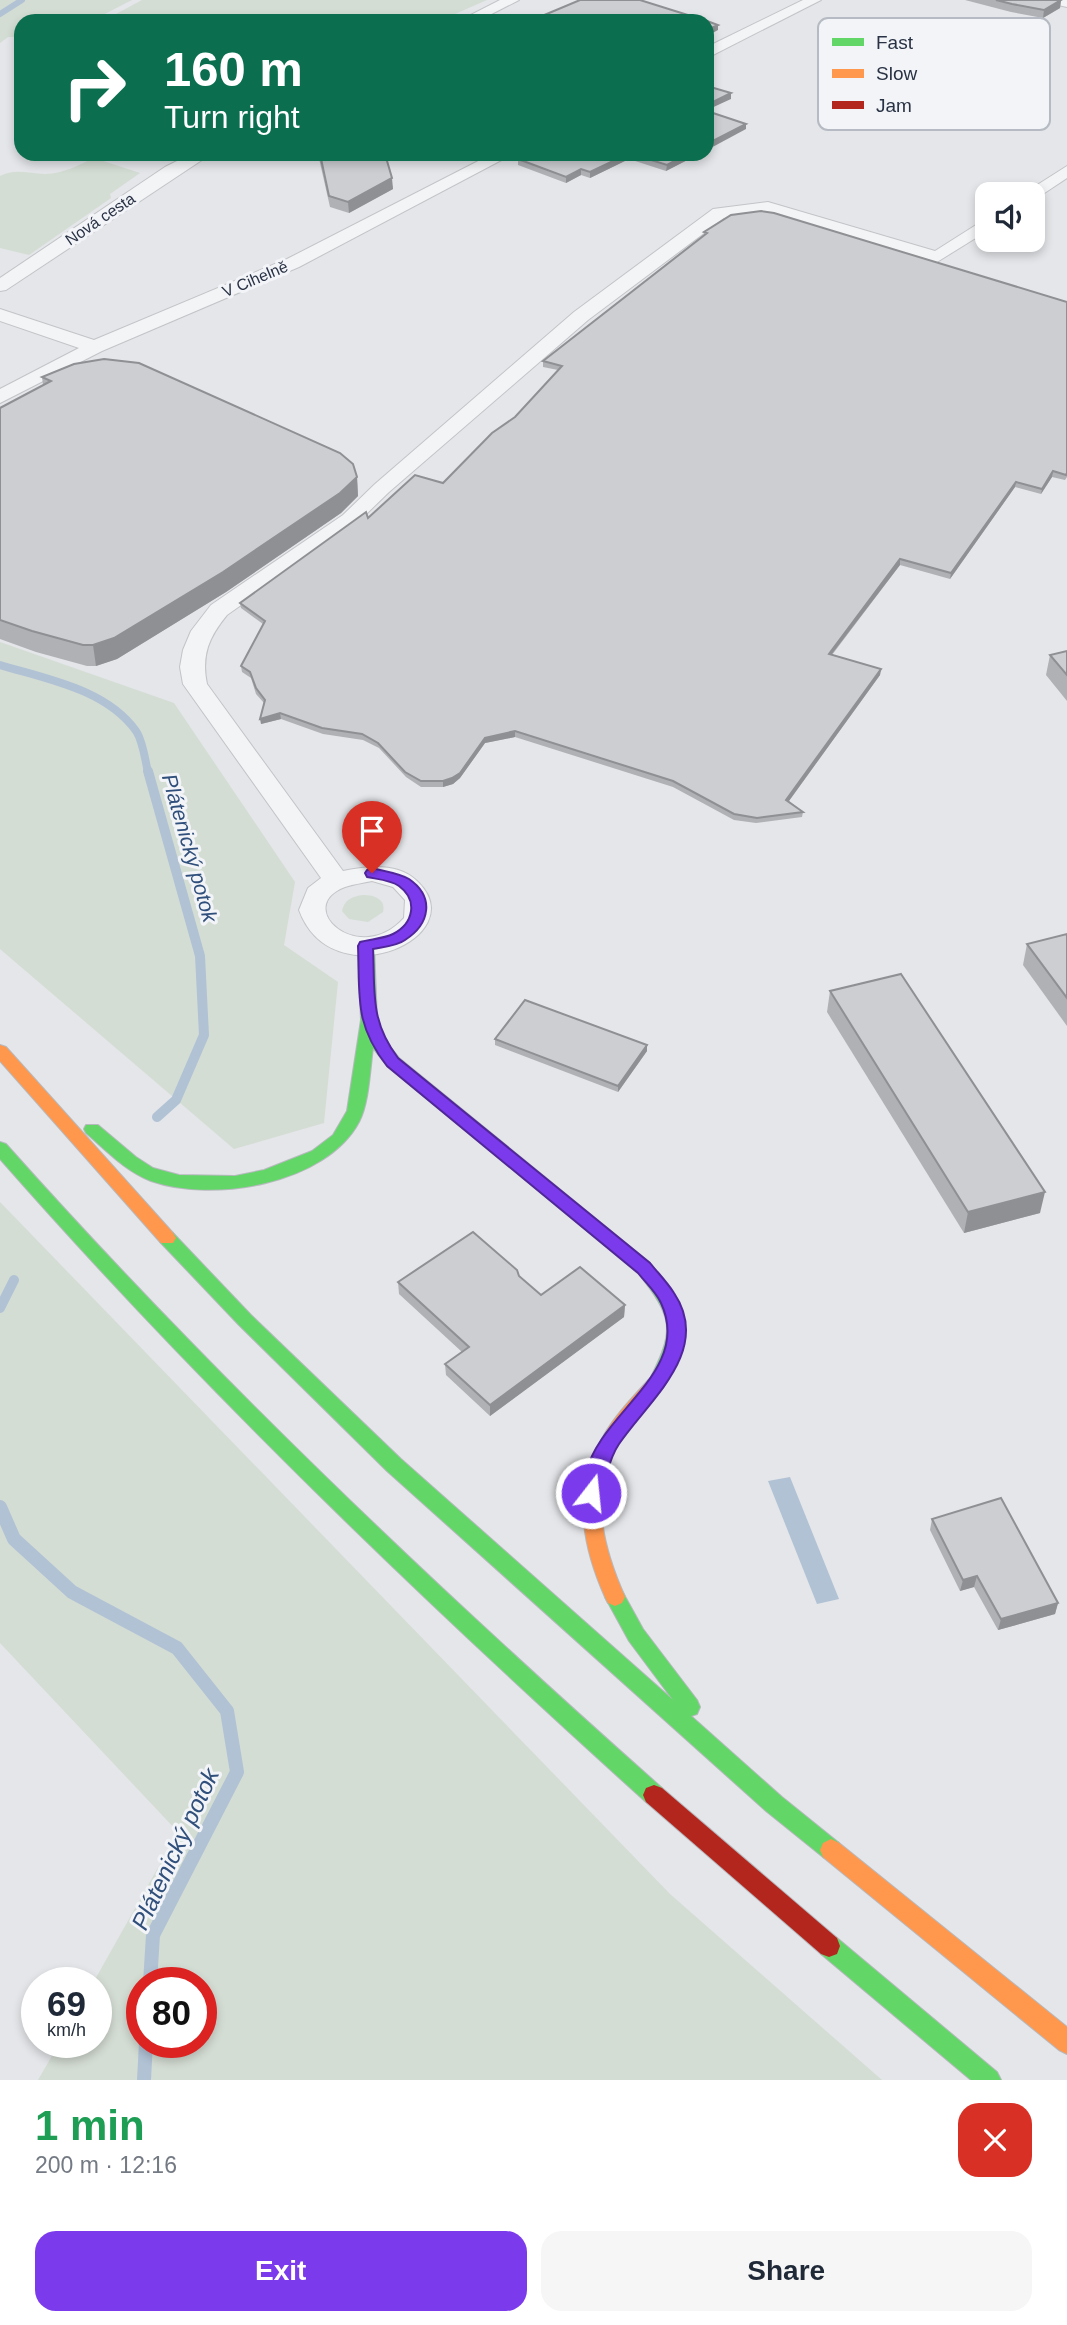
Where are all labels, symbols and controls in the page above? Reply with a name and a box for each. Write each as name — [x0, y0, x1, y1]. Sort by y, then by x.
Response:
legend — [818, 18, 1050, 130]
text: Fast — [876, 32, 914, 53]
icon: right — [49, 42, 140, 133]
text: 160 m — [164, 42, 303, 96]
text: Slow — [876, 63, 917, 84]
text: Jam — [876, 95, 912, 116]
text: Turn right — [164, 99, 300, 135]
map controls — [975, 182, 1045, 252]
button: sound — [975, 182, 1045, 252]
street label: Nová cesta — [62, 190, 138, 248]
street label: V Cihelně — [220, 258, 290, 300]
water label: Plátenický potok — [158, 771, 223, 926]
pin — [342, 801, 402, 873]
icon: arrive — [353, 812, 391, 850]
position arrow — [554, 1456, 628, 1530]
water label: Plátenický potok — [126, 1762, 225, 1934]
speed limit sign: 80 — [126, 1967, 217, 2058]
text: 69 — [47, 1984, 86, 2023]
text: km/h — [47, 2020, 86, 2040]
text: 1 min — [35, 2102, 145, 2149]
button: close — [958, 2103, 1032, 2177]
text: 200 m · 12:16 — [35, 2152, 177, 2178]
button: Exit — [35, 2231, 527, 2311]
button: Share — [541, 2231, 1032, 2311]

